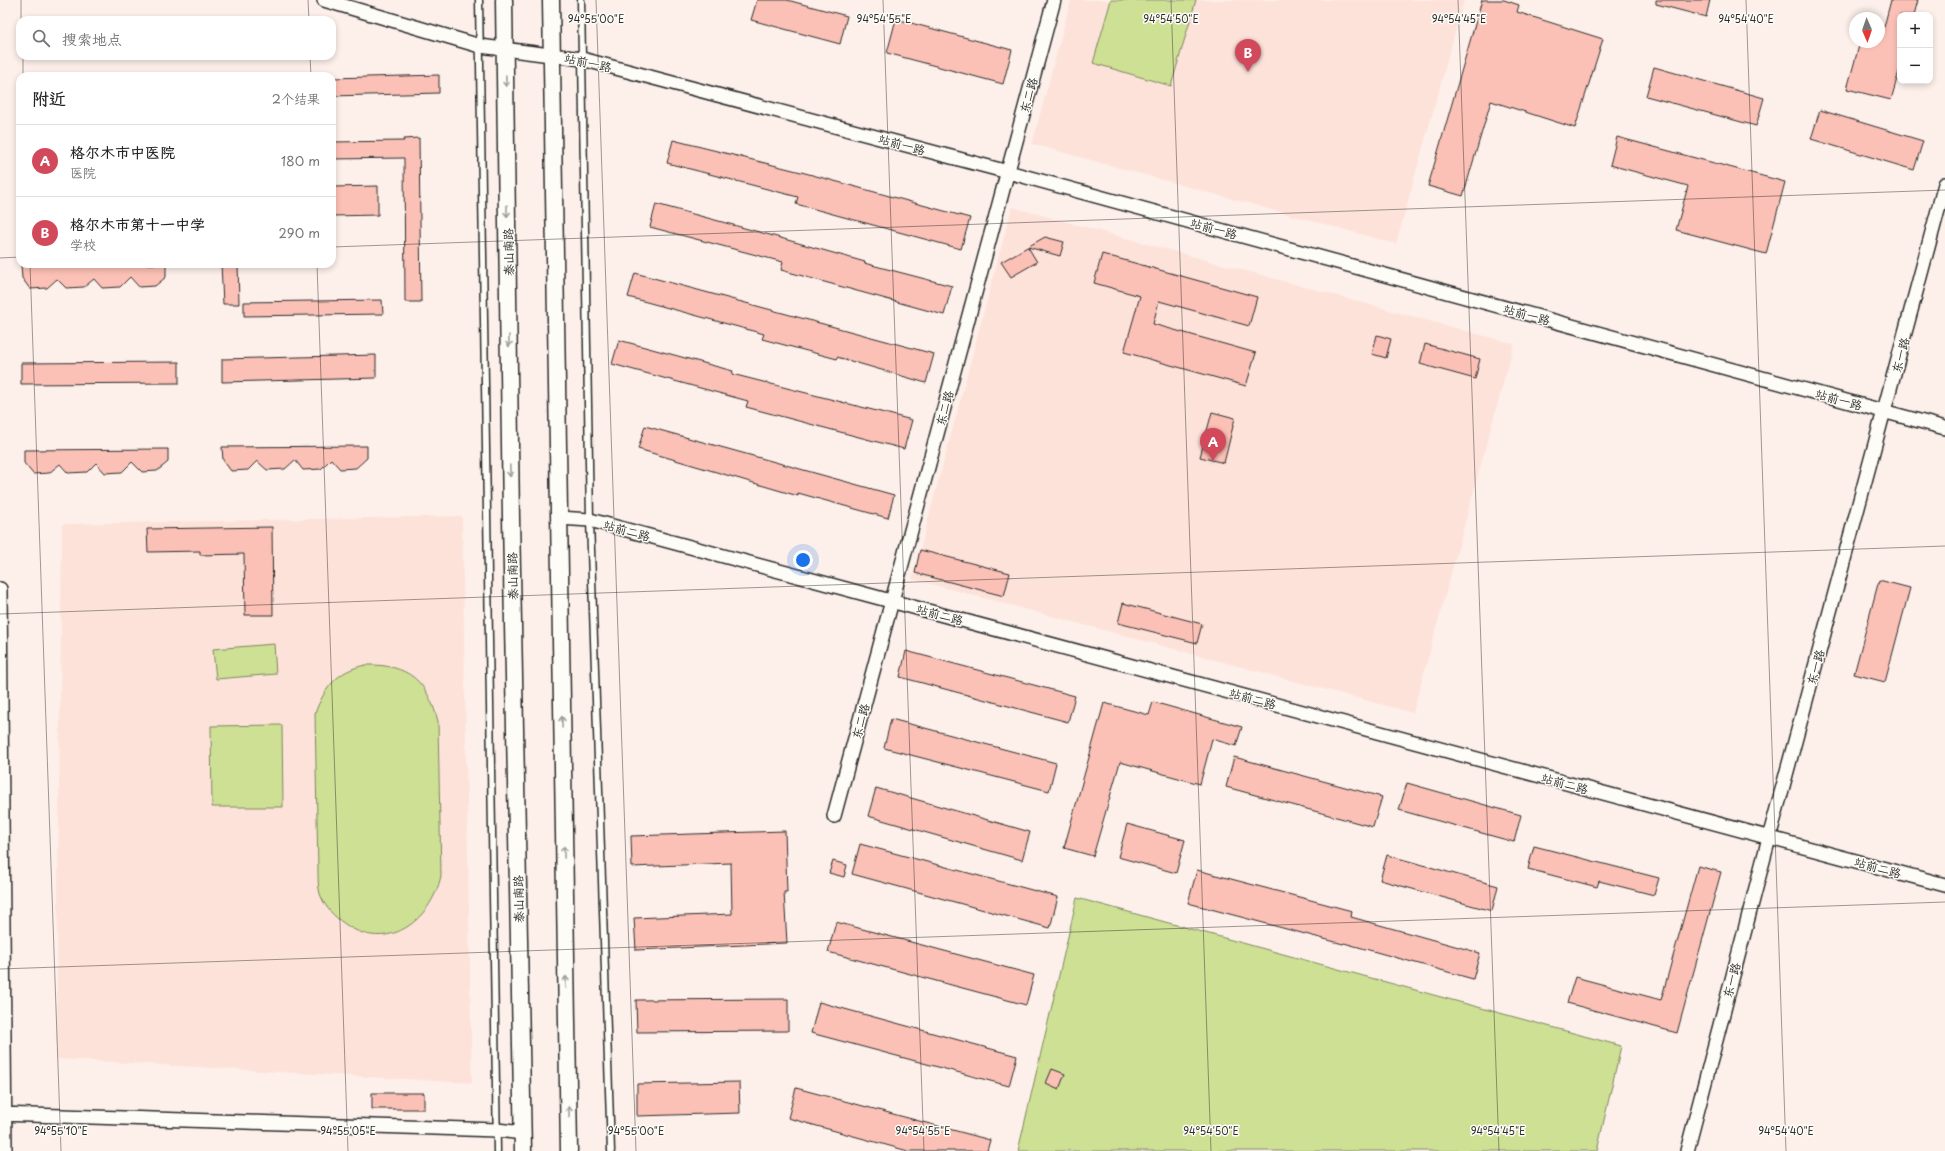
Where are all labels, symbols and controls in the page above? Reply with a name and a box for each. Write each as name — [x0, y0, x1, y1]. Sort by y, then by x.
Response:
text: 94°55'00"E — [568, 11, 624, 26]
text: 94°54'55"E — [857, 11, 911, 26]
text: 94°54'50"E — [1143, 11, 1199, 26]
text: 94°54'45"E — [1432, 11, 1486, 26]
text: 94°54'40"E — [1718, 11, 1774, 26]
north arrow — [1849, 12, 1885, 48]
map controls — [1897, 12, 1933, 84]
button: + — [1897, 12, 1933, 48]
search box — [16, 16, 336, 60]
icon: search — [30, 27, 52, 49]
text: 搜索地点 — [62, 27, 122, 50]
pin: B — [1235, 39, 1261, 72]
street label: 站前一路 — [563, 48, 613, 76]
button: − — [1897, 48, 1933, 84]
one-way arrow — [502, 74, 509, 87]
street label: 东二路 — [1015, 75, 1041, 115]
text: 附近 — [32, 85, 66, 111]
text: 2个结果 — [272, 89, 320, 108]
street label: 站前一路 — [876, 129, 928, 159]
text: 格尔木市中医院 — [70, 140, 175, 163]
text: A — [40, 151, 50, 170]
text: 180 m — [281, 151, 320, 170]
text: 医院 — [70, 163, 96, 182]
one-way arrow — [503, 204, 511, 217]
text: 格尔木市第十一中学 — [70, 212, 205, 235]
street label: 站前一路 — [1188, 213, 1240, 243]
text: B — [41, 223, 49, 242]
text: 290 m — [279, 223, 320, 242]
street label: 泰山南路 — [499, 228, 517, 276]
text: 学校 — [70, 235, 96, 254]
street label: 站前一路 — [1501, 299, 1553, 329]
one-way arrow — [505, 334, 513, 347]
street label: 东一路 — [1887, 335, 1913, 375]
street label: 站前一路 — [1813, 384, 1865, 414]
street label: 东二路 — [931, 388, 957, 428]
pin: A — [1200, 428, 1226, 461]
one-way arrow — [506, 464, 514, 477]
street label: 站前二路 — [601, 515, 653, 545]
your location — [793, 550, 813, 570]
street label: 泰山南路 — [503, 552, 521, 600]
street label: 站前二路 — [914, 599, 966, 629]
street label: 东一路 — [1802, 647, 1828, 687]
street label: 站前二路 — [1227, 683, 1279, 713]
street label: 东二路 — [847, 701, 873, 741]
one-way arrow — [558, 716, 566, 729]
street label: 站前二路 — [1539, 768, 1591, 798]
one-way arrow — [561, 846, 568, 859]
street label: 站前二路 — [1852, 852, 1904, 882]
street label: 泰山南路 — [509, 875, 527, 923]
street label: 东一路 — [1718, 960, 1744, 1000]
one-way arrow — [563, 976, 570, 989]
one-way arrow — [565, 1106, 572, 1119]
text: 94°55'10"E — [34, 1123, 88, 1138]
text: 94°55'05"E — [320, 1123, 376, 1138]
text: 94°55'00"E — [608, 1123, 664, 1138]
text: 94°54'55"E — [896, 1123, 950, 1138]
text: 94°54'50"E — [1183, 1123, 1239, 1138]
text: 94°54'45"E — [1471, 1123, 1525, 1138]
text: 94°54'40"E — [1758, 1123, 1814, 1138]

